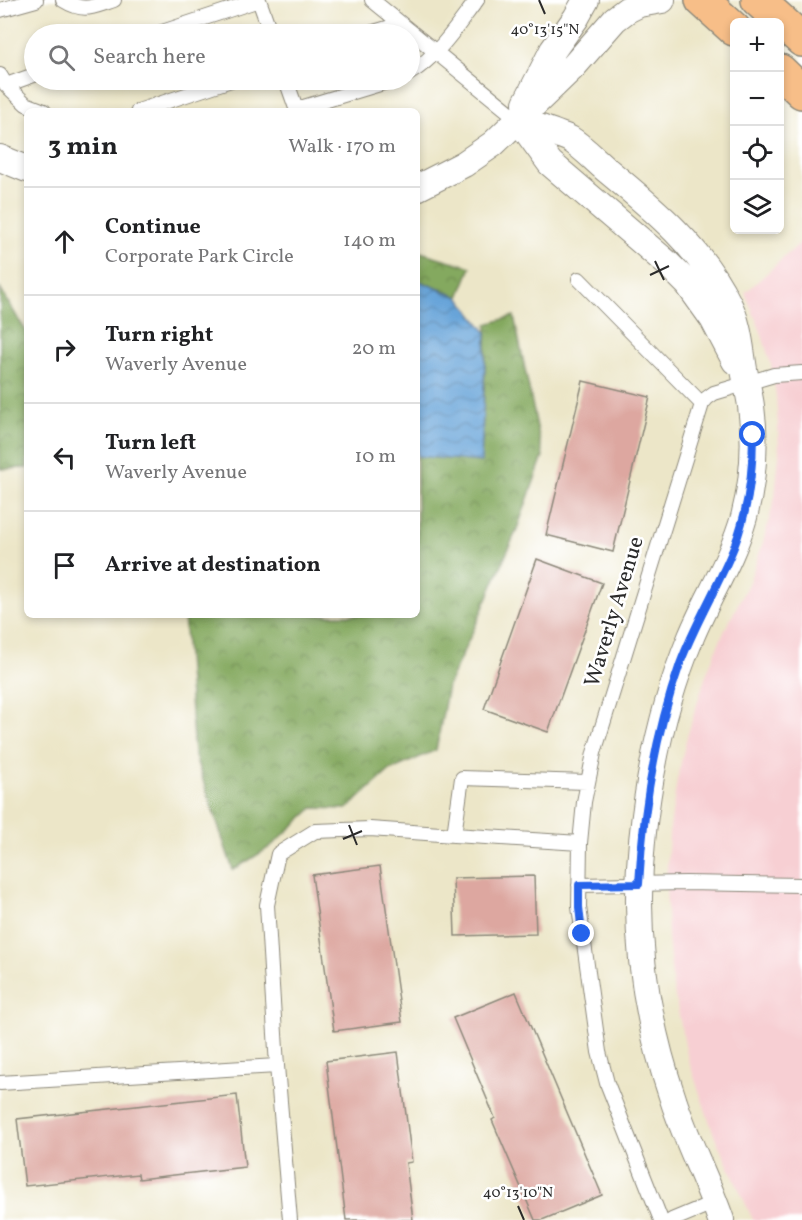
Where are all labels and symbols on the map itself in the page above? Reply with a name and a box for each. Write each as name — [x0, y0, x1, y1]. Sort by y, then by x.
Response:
text: 40°13'15"N — [511, 20, 579, 41]
route start — [739, 421, 765, 447]
street label: Waverly Avenue — [577, 533, 653, 691]
route end — [568, 920, 594, 946]
text: 40°13'10"N — [483, 1183, 553, 1204]

